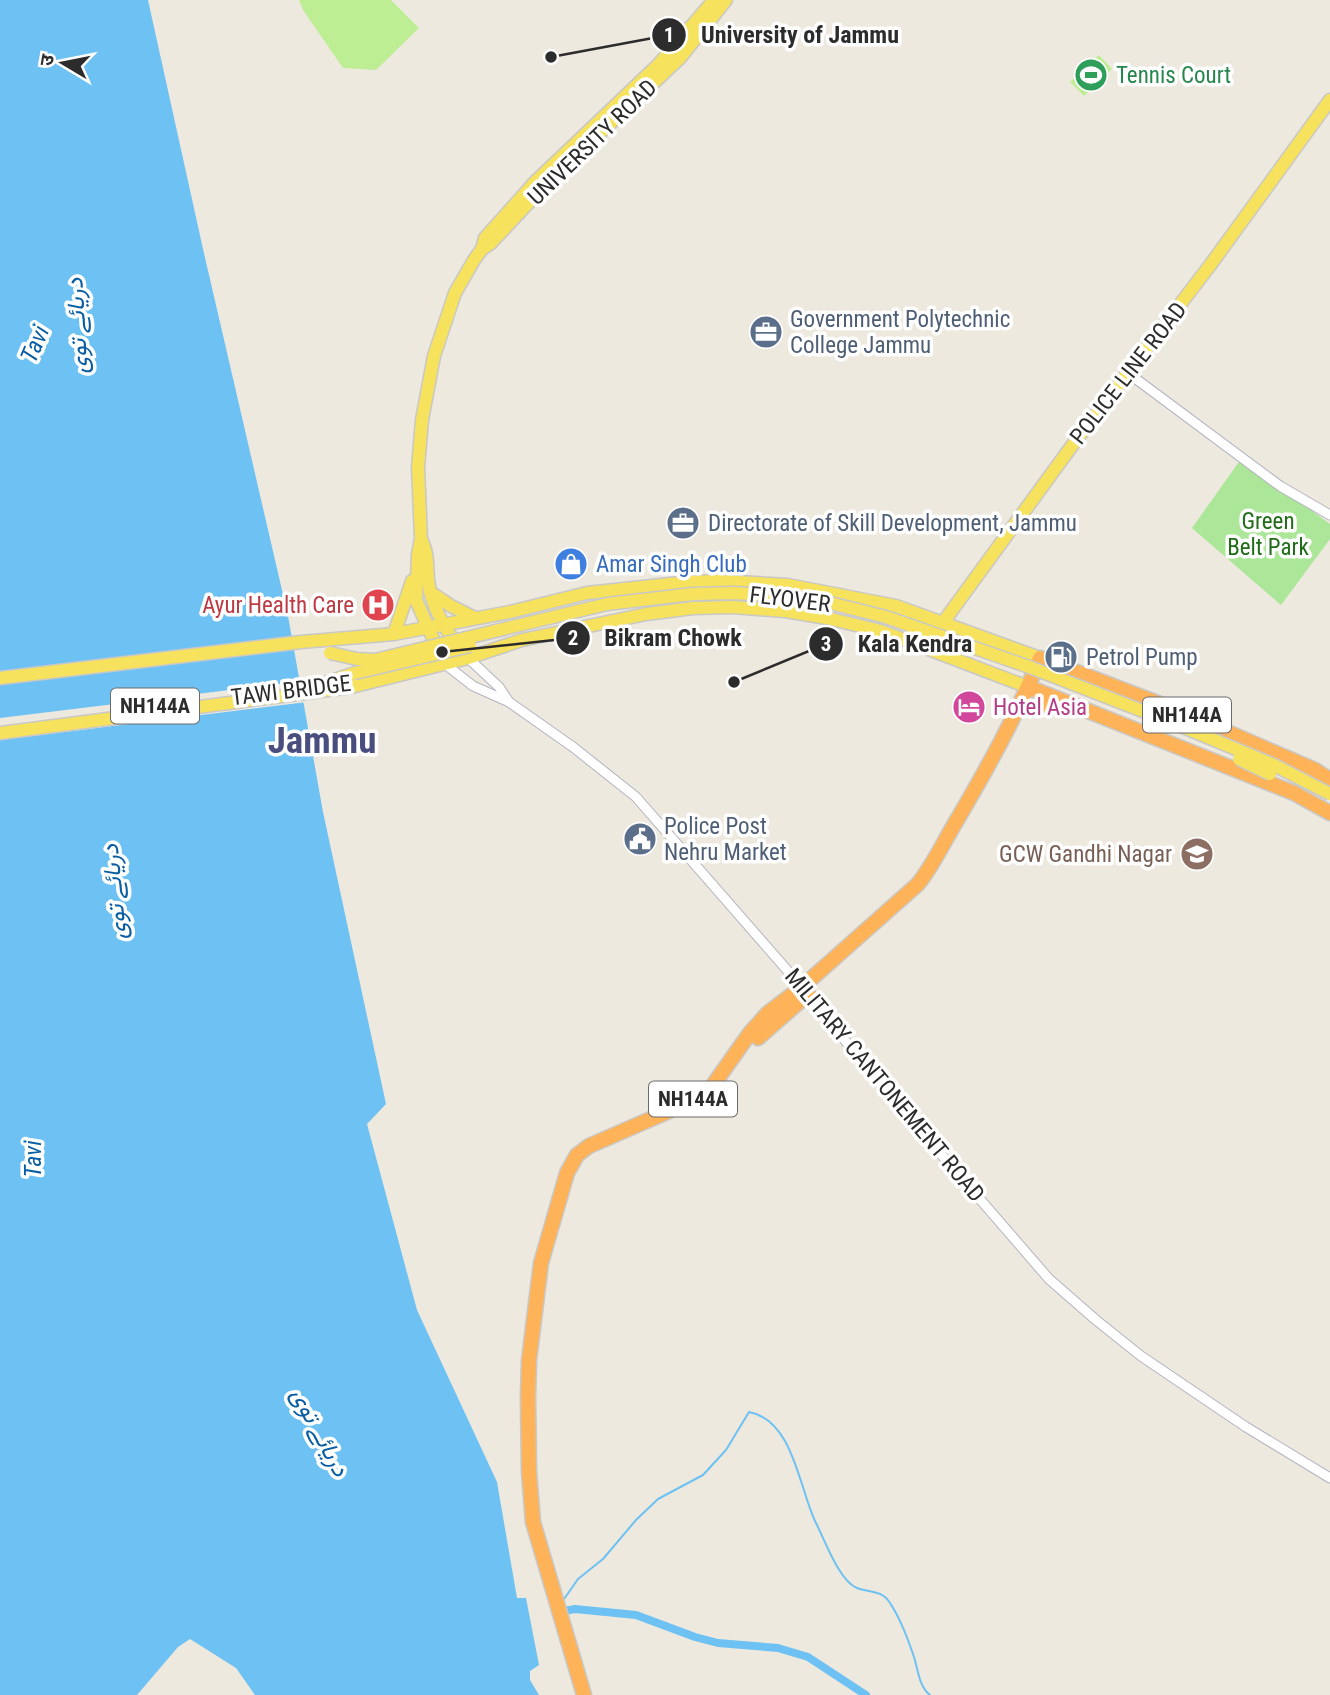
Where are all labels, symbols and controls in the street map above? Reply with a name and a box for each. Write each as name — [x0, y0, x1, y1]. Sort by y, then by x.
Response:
callout: University of Jammu — [652, 13, 913, 58]
text: University of Jammu — [701, 21, 899, 49]
text: 1 — [664, 23, 674, 47]
north arrow — [28, 28, 98, 98]
text: उ — [34, 52, 59, 68]
sports icon: Tennis Court — [1072, 56, 1110, 94]
place label: Tennis Court — [1116, 62, 1231, 89]
street label: UNIVERSITY ROAD — [522, 74, 662, 211]
water label: دریائے توی — [60, 277, 94, 375]
street label: POLICE LINE ROAD — [1065, 297, 1192, 450]
place label: Government Polytechnic College Jammu — [790, 306, 1010, 359]
office icon: Government Polytechnic College Jammu — [747, 313, 785, 351]
water label: Tavi — [15, 321, 55, 367]
office icon: Directorate of Skill Development, Jammu — [664, 504, 702, 542]
park label: Green Belt Park — [1227, 508, 1309, 561]
place label: Directorate of Skill Development, Jammu — [708, 510, 1077, 537]
shop icon: Amar Singh Club — [552, 545, 590, 583]
place label: Amar Singh Club — [596, 551, 747, 578]
street label: FLYOVER — [748, 581, 832, 618]
hospital icon: Ayur Health Care — [359, 586, 397, 624]
place label: Ayur Health Care — [202, 592, 354, 619]
callout: Bikram Chowk — [556, 616, 756, 661]
callout: Kala Kendra — [808, 621, 986, 666]
text: Bikram Chowk — [604, 624, 742, 652]
text: 2 — [568, 626, 578, 650]
text: Kala Kendra — [858, 630, 972, 658]
text: 3 — [821, 632, 831, 656]
fuel station icon: Petrol Pump — [1042, 638, 1080, 676]
place label: Petrol Pump — [1086, 644, 1198, 671]
street label: TAWI BRIDGE — [229, 670, 353, 711]
road number: NH144A — [111, 688, 199, 724]
hotel icon: Hotel Asia — [950, 688, 988, 726]
place label: Hotel Asia — [993, 694, 1087, 721]
road number: NH144A — [1143, 698, 1231, 732]
district label: Jammu — [268, 719, 376, 762]
place label: Police Post Nehru Market — [664, 813, 787, 866]
public building icon: Police Post Nehru Market — [621, 820, 659, 858]
school or university icon: GCW Gandhi Nagar — [1178, 835, 1216, 873]
place label: GCW Gandhi Nagar — [999, 841, 1172, 868]
water label: دریائے توی — [96, 842, 133, 941]
street label: MILITARY CANTONEMENT ROAD — [779, 963, 990, 1207]
road number: NH144A — [649, 1082, 737, 1116]
water label: Tavi — [19, 1140, 47, 1178]
water label: دریائے توی — [284, 1383, 355, 1482]

